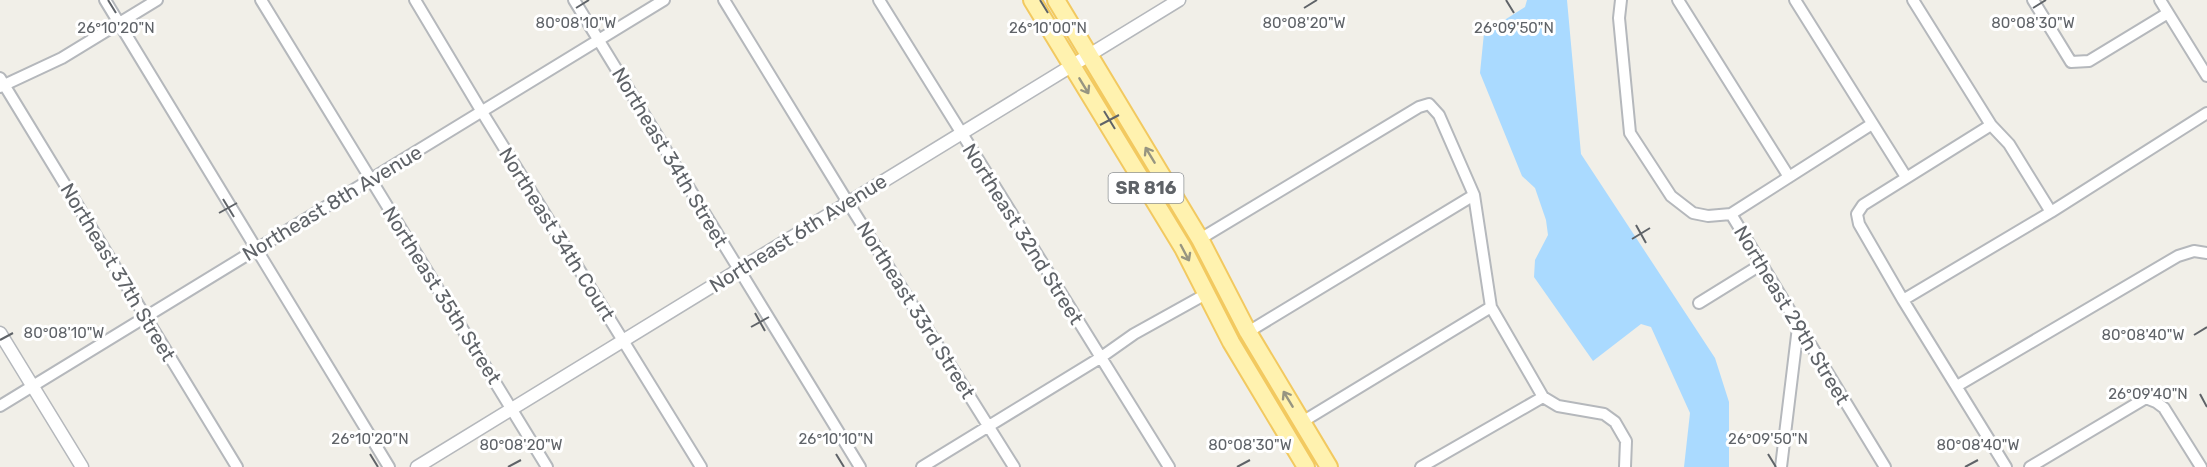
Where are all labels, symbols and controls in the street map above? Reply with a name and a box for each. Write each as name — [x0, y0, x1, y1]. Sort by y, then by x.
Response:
text: 80°08'10"W — [536, 14, 616, 32]
text: 80°08'20"W — [1262, 14, 1346, 32]
text: 80°08'30"W — [1991, 14, 2075, 32]
text: 26°10'20"N — [77, 19, 155, 37]
text: 26°10'00"N — [1009, 19, 1087, 37]
text: 26°09'50"N — [1474, 19, 1554, 37]
street label: Northeast 34th Street — [607, 63, 733, 251]
one-way arrow — [1079, 77, 1091, 94]
street label: Northeast 32nd Street — [958, 139, 1089, 329]
street label: Northeast 8th Avenue — [238, 140, 426, 266]
street label: Northeast 34th Court — [494, 143, 620, 325]
one-way arrow — [1143, 147, 1155, 164]
street label: Northeast 6th Avenue — [705, 169, 891, 297]
road number: SR 816 — [1108, 173, 1184, 203]
street label: Northeast 37th Street — [55, 179, 181, 365]
street label: Northeast 35th Street — [378, 202, 507, 388]
street label: Northeast 33rd Street — [852, 217, 980, 403]
street label: Northeast 29th Street — [1729, 221, 1855, 409]
one-way arrow — [1180, 243, 1191, 261]
text: 80°08'10"W — [24, 324, 104, 342]
text: 80°08'40"W — [2102, 326, 2184, 344]
text: 26°09'40"N — [2108, 385, 2188, 403]
one-way arrow — [1281, 391, 1293, 408]
text: 26°10'20"N — [331, 430, 409, 448]
text: 26°10'10"N — [799, 430, 873, 448]
text: 26°09'50"N — [1728, 430, 1808, 448]
text: 80°08'20"W — [479, 436, 563, 454]
text: 80°08'30"W — [1208, 436, 1292, 454]
text: 80°08'40"W — [1937, 436, 2019, 454]

